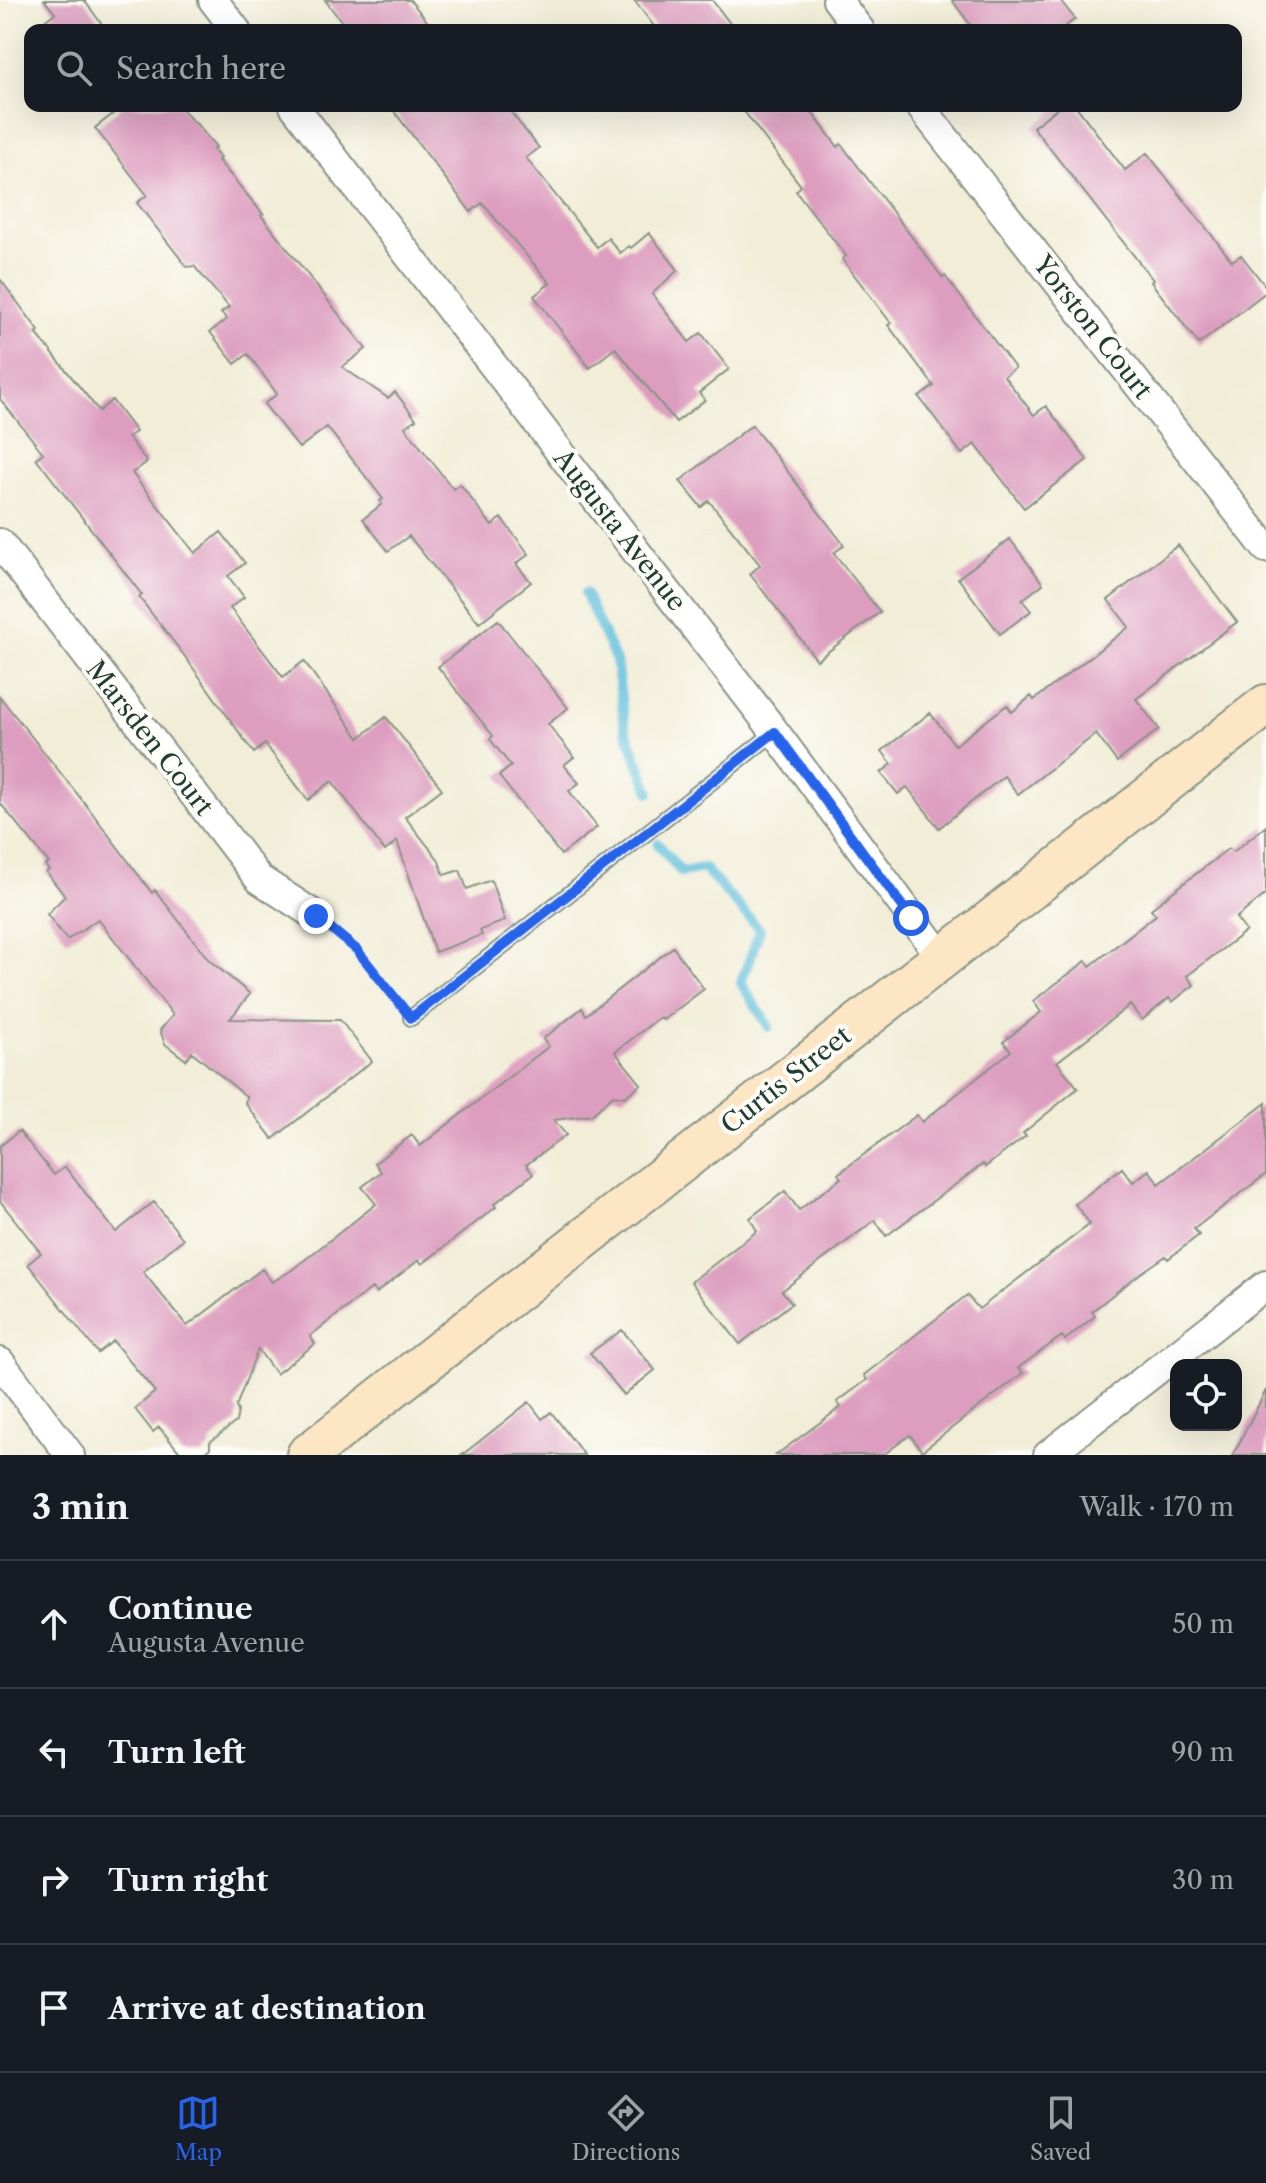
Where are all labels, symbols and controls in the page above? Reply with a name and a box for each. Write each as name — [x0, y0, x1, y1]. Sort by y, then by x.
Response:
search box — [24, 24, 1242, 112]
icon: search — [52, 46, 96, 90]
text: Search here — [116, 50, 286, 87]
street label: Yorston Court — [1026, 248, 1160, 406]
street label: Augusta Avenue — [546, 442, 693, 617]
street label: Marsden Court — [80, 654, 221, 822]
route end — [298, 898, 334, 934]
route start — [893, 900, 929, 936]
street label: Curtis Street — [715, 1019, 858, 1141]
map controls — [1170, 1359, 1242, 1431]
button: locate — [1170, 1359, 1242, 1431]
text: 3 min — [32, 1486, 129, 1528]
text: Walk · 170 m — [1079, 1491, 1234, 1523]
text: Continue — [108, 1590, 253, 1627]
icon: ahead — [32, 1602, 76, 1646]
text: 50 m — [1172, 1608, 1234, 1640]
text: Augusta Avenue — [108, 1627, 305, 1659]
icon: left — [32, 1730, 76, 1774]
text: Turn left — [108, 1734, 245, 1771]
text: 90 m — [1171, 1736, 1234, 1768]
icon: right — [32, 1858, 76, 1902]
text: Turn right — [108, 1862, 268, 1899]
text: 30 m — [1172, 1864, 1234, 1896]
icon: arrive — [32, 1986, 76, 2030]
text: Arrive at destination — [108, 1990, 426, 2027]
tab: Map — [175, 2091, 222, 2166]
tab: Directions — [572, 2091, 680, 2166]
tab: Saved — [1030, 2091, 1091, 2166]

